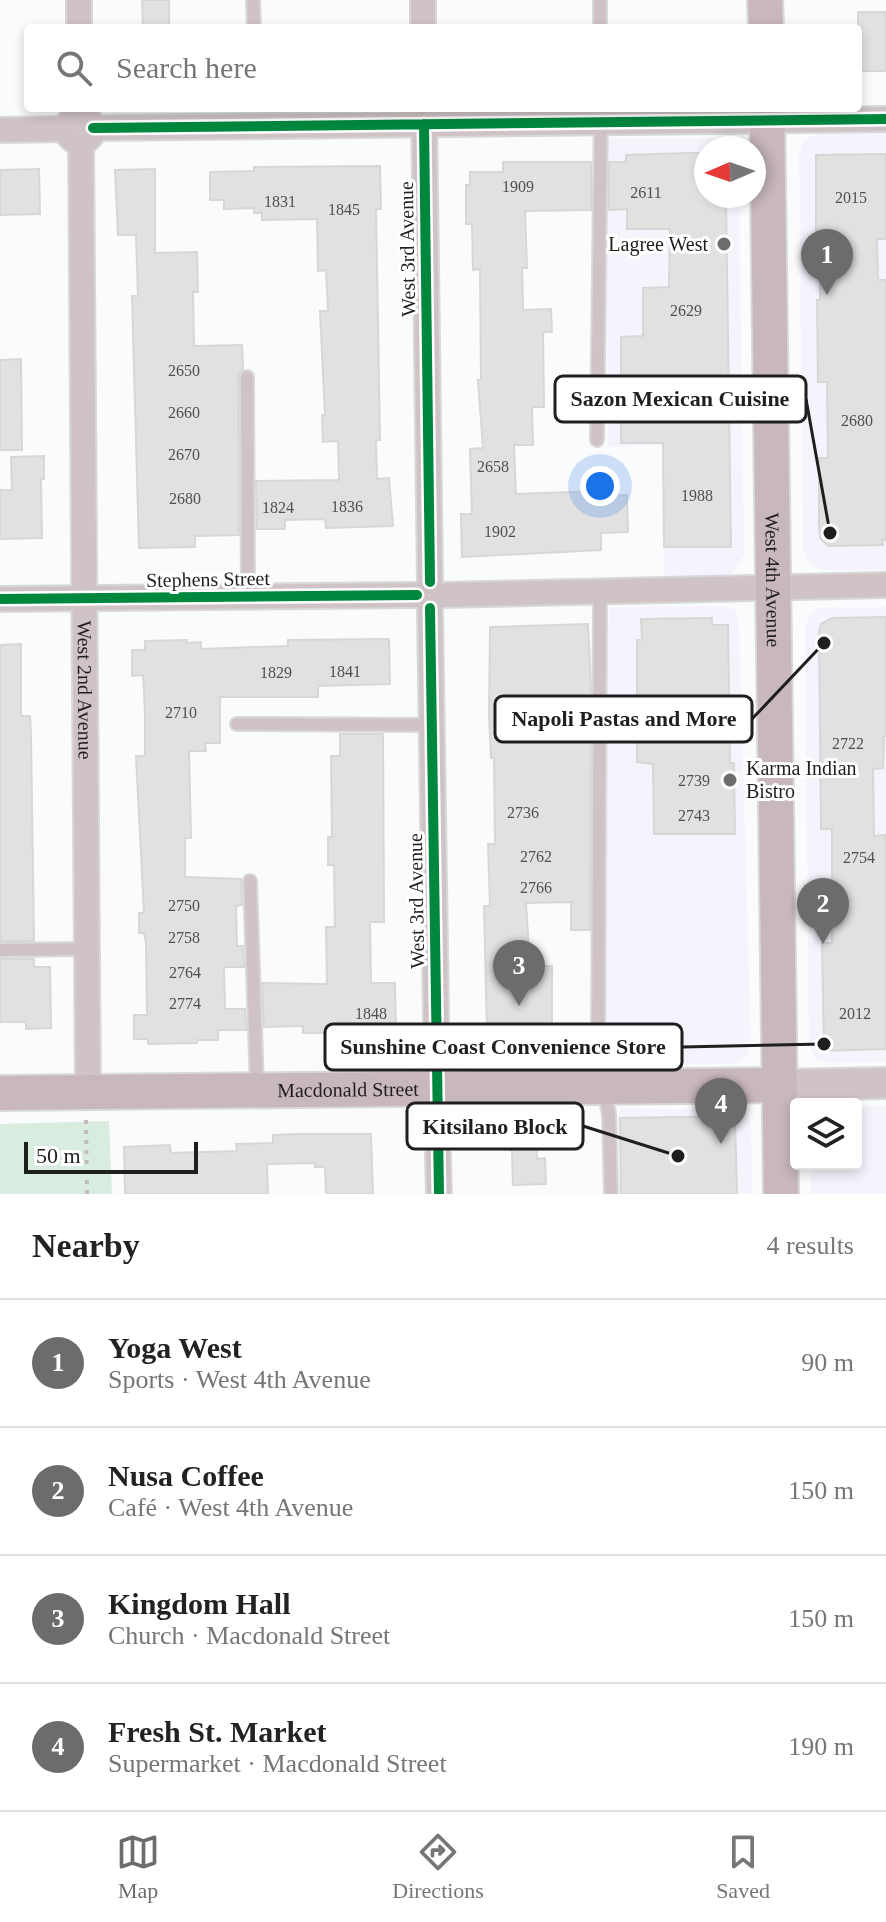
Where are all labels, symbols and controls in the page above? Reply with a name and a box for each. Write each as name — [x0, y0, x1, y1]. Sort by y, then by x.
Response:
search box — [24, 24, 862, 112]
icon: search — [52, 46, 96, 90]
text: Search here — [116, 51, 257, 84]
north arrow — [694, 136, 766, 208]
house number: 1909 — [502, 178, 534, 195]
street label: West 3rd Avenue — [395, 181, 419, 317]
house number: 2611 — [630, 184, 662, 201]
house number: 2015 — [835, 189, 867, 206]
house number: 1831 — [264, 193, 296, 210]
house number: 1845 — [328, 201, 360, 218]
pin: 1 — [801, 229, 853, 295]
place label: Lagree West — [608, 233, 708, 256]
marker: Lagree West — [715, 235, 733, 253]
house number: 2629 — [670, 302, 702, 319]
house number: 2650 — [168, 362, 200, 379]
callout: Sazon Mexican Cuisine — [555, 376, 806, 422]
text: Sazon Mexican Cuisine — [571, 386, 790, 411]
house number: 2660 — [168, 404, 200, 421]
house number: 2680 — [841, 412, 873, 429]
house number: 2670 — [168, 446, 200, 463]
house number: 2658 — [477, 458, 509, 475]
your location — [580, 466, 620, 506]
house number: 1988 — [681, 487, 713, 504]
house number: 2680 — [169, 490, 201, 507]
house number: 1836 — [331, 498, 363, 515]
house number: 1824 — [262, 499, 294, 516]
street label: West 4th Avenue — [761, 512, 785, 648]
house number: 1902 — [484, 523, 516, 540]
street label: Stephens Street — [146, 567, 271, 592]
street label: West 2nd Avenue — [74, 620, 97, 760]
house number: 1841 — [329, 663, 361, 680]
house number: 1829 — [260, 664, 292, 681]
callout: Napoli Pastas and More — [495, 696, 752, 742]
house number: 2710 — [165, 704, 197, 721]
text: Napoli Pastas and More — [511, 706, 737, 731]
house number: 2722 — [832, 735, 864, 752]
place label: Karma Indian Bistro — [746, 757, 857, 802]
marker: Karma Indian Bistro — [721, 771, 739, 789]
house number: 2739 — [678, 772, 710, 789]
house number: 2736 — [507, 804, 539, 821]
house number: 2743 — [678, 807, 710, 824]
street label: West 3rd Avenue — [404, 833, 428, 969]
house number: 2762 — [520, 848, 552, 865]
house number: 2754 — [843, 849, 875, 866]
pin: 2 — [797, 878, 849, 944]
house number: 2766 — [520, 879, 552, 896]
house number: 2750 — [168, 897, 200, 914]
house number: 2758 — [168, 929, 200, 946]
pin: 3 — [493, 940, 545, 1006]
house number: 2764 — [169, 964, 201, 981]
house number: 2774 — [169, 995, 201, 1012]
house number: 1848 — [355, 1005, 387, 1022]
house number: 2012 — [839, 1005, 871, 1022]
callout: Sunshine Coast Convenience Store — [325, 1024, 682, 1070]
text: Sunshine Coast Convenience Store — [340, 1034, 666, 1059]
street label: Macdonald Street — [277, 1078, 419, 1101]
pin: 4 — [695, 1078, 747, 1144]
map controls — [790, 1098, 862, 1170]
button: layers — [790, 1098, 862, 1170]
callout: Kitsilano Block — [407, 1103, 583, 1149]
text: Kitsilano Block — [423, 1114, 568, 1139]
scale bar — [24, 1138, 198, 1174]
text: 50 m — [36, 1143, 81, 1168]
text: Nearby — [32, 1227, 140, 1264]
text: 4 results — [767, 1231, 854, 1260]
text: Yoga West — [108, 1331, 242, 1364]
text: 1 — [52, 1348, 65, 1377]
text: 90 m — [801, 1348, 854, 1377]
text: Sports · West 4th Avenue — [108, 1365, 371, 1394]
text: Nusa Coffee — [108, 1459, 264, 1492]
text: 2 — [52, 1476, 65, 1505]
text: 150 m — [788, 1476, 854, 1505]
text: Café · West 4th Avenue — [108, 1493, 353, 1522]
text: Kingdom Hall — [108, 1587, 291, 1620]
text: 3 — [52, 1604, 65, 1633]
text: 150 m — [788, 1604, 854, 1633]
text: Church · Macdonald Street — [108, 1621, 390, 1650]
text: Fresh St. Market — [108, 1715, 327, 1748]
text: 4 — [52, 1732, 65, 1761]
text: 190 m — [788, 1732, 854, 1761]
text: Supermarket · Macdonald Street — [108, 1749, 447, 1778]
tab: Map — [116, 1830, 160, 1904]
tab: Directions — [392, 1830, 484, 1904]
tab: Saved — [716, 1830, 770, 1904]

